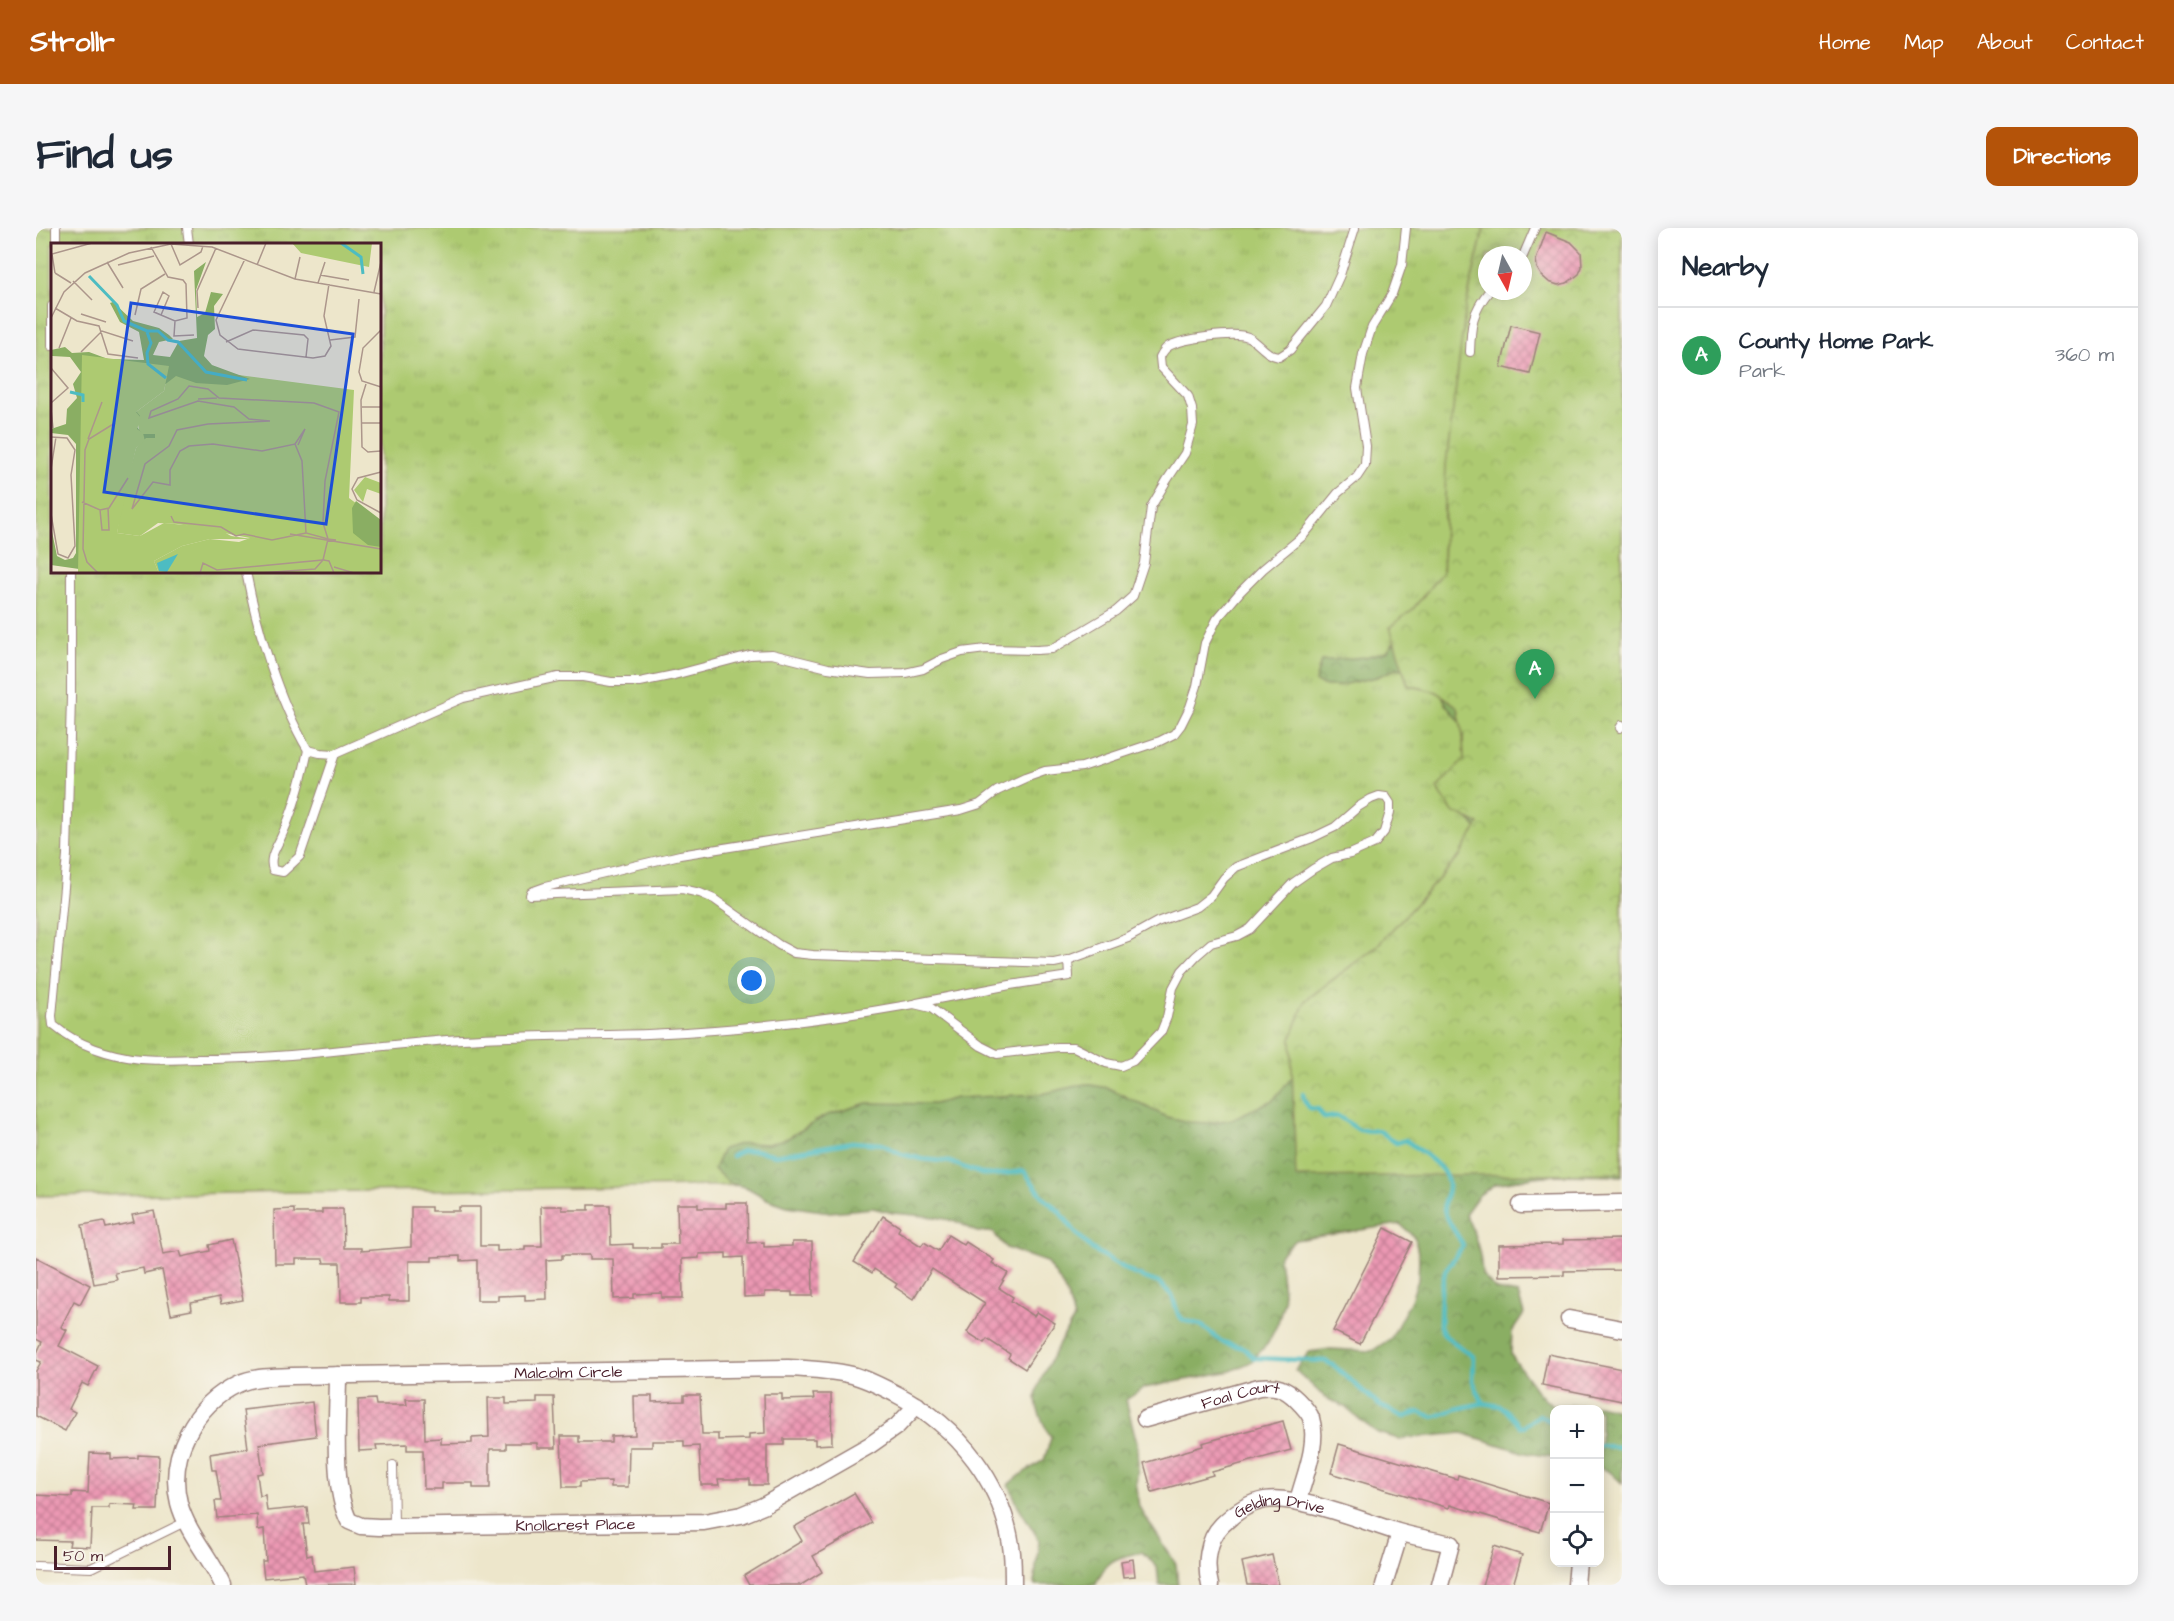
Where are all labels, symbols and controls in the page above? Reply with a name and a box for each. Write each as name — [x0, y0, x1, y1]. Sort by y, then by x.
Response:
text: Strollr — [30, 23, 115, 62]
text: Home — [1819, 28, 1871, 57]
text: Map — [1904, 28, 1944, 57]
text: About — [1977, 28, 2033, 57]
text: Contact — [2066, 28, 2144, 57]
text: Find us — [36, 127, 173, 185]
button: Directions — [1986, 127, 2138, 186]
inset map — [51, 243, 381, 573]
north arrow — [1478, 246, 1532, 300]
text: Nearby — [1682, 249, 1769, 285]
text: County Home Park — [1739, 326, 1933, 357]
text: A — [1695, 341, 1708, 369]
text: 360 m — [2055, 341, 2114, 369]
text: Park — [1739, 357, 1785, 385]
pin: A — [1516, 650, 1554, 699]
your location — [737, 966, 766, 995]
street label: Malcolm Circle — [514, 1361, 623, 1384]
street label: Foal Court — [1199, 1376, 1283, 1415]
map controls — [1550, 1405, 1604, 1567]
button: + — [1550, 1405, 1604, 1459]
button: − — [1550, 1459, 1604, 1513]
street label: Gelding Drive — [1229, 1489, 1328, 1524]
street label: Knollcrest Place — [515, 1513, 636, 1537]
button: locate — [1550, 1513, 1604, 1567]
scale bar — [54, 1543, 171, 1570]
text: 50 m — [63, 1545, 103, 1567]

